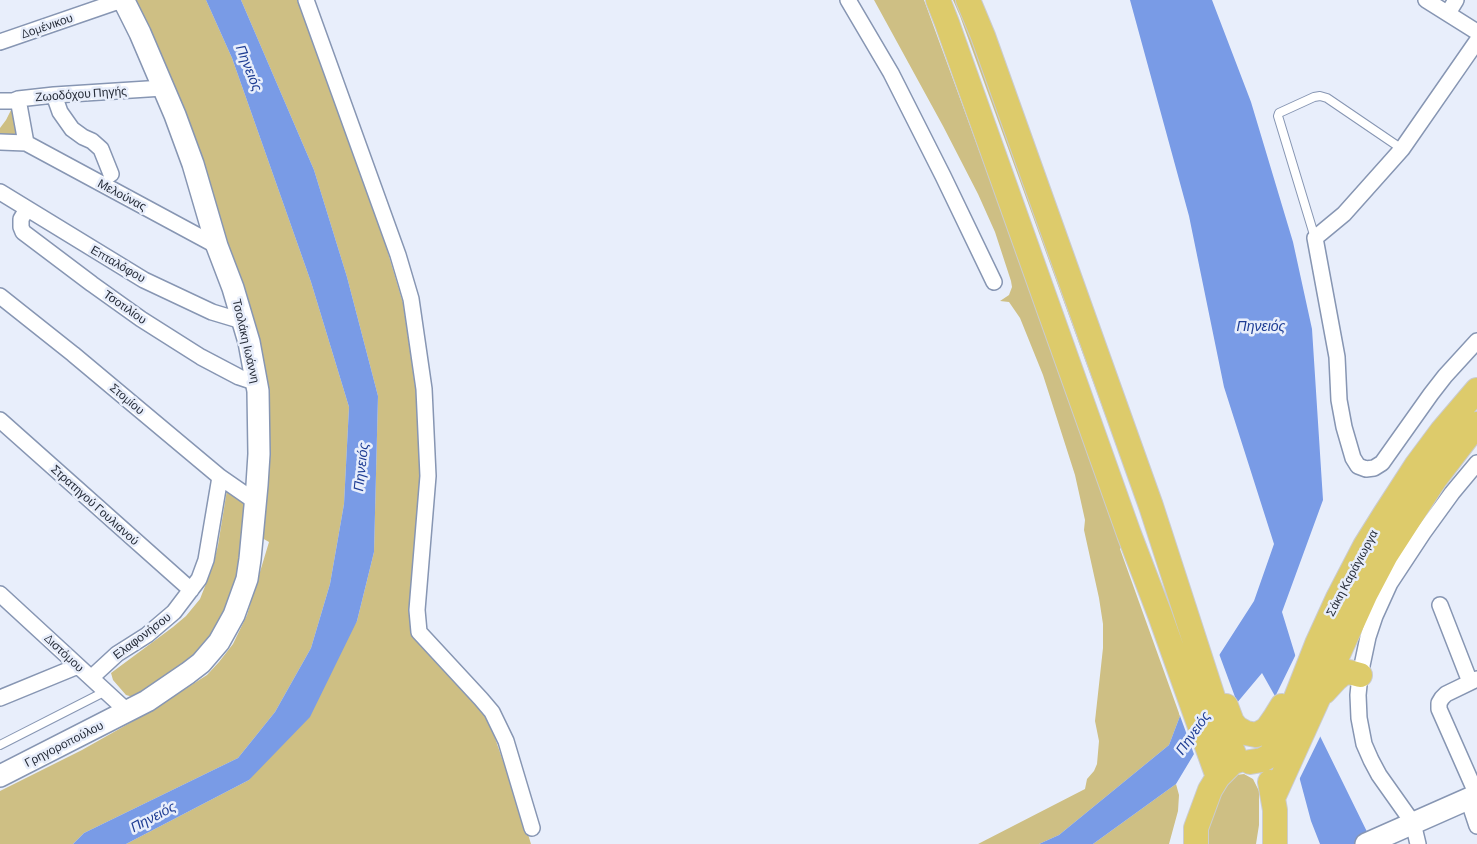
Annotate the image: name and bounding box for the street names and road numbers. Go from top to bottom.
street label: Δομένικου [19,10,75,42]
street label: Ζωοδόχου Πηγής [35,84,127,104]
street label: Μελούνας [95,176,149,214]
street label: Επταλόφου [88,243,148,285]
street label: Τσοτιλίου [101,287,149,327]
street label: Τσολάκη Ιωάννη [229,297,263,385]
street label: Στομίου [107,380,147,418]
street label: Στρατηγού Γουλιανού [48,462,142,548]
street label: Σάκη Καράγιωργα [1323,527,1381,619]
street label: Ελαφονήσου [110,610,174,662]
street label: Διστόμου [41,631,87,675]
street label: Γρηγοροπούλου [22,718,106,770]

